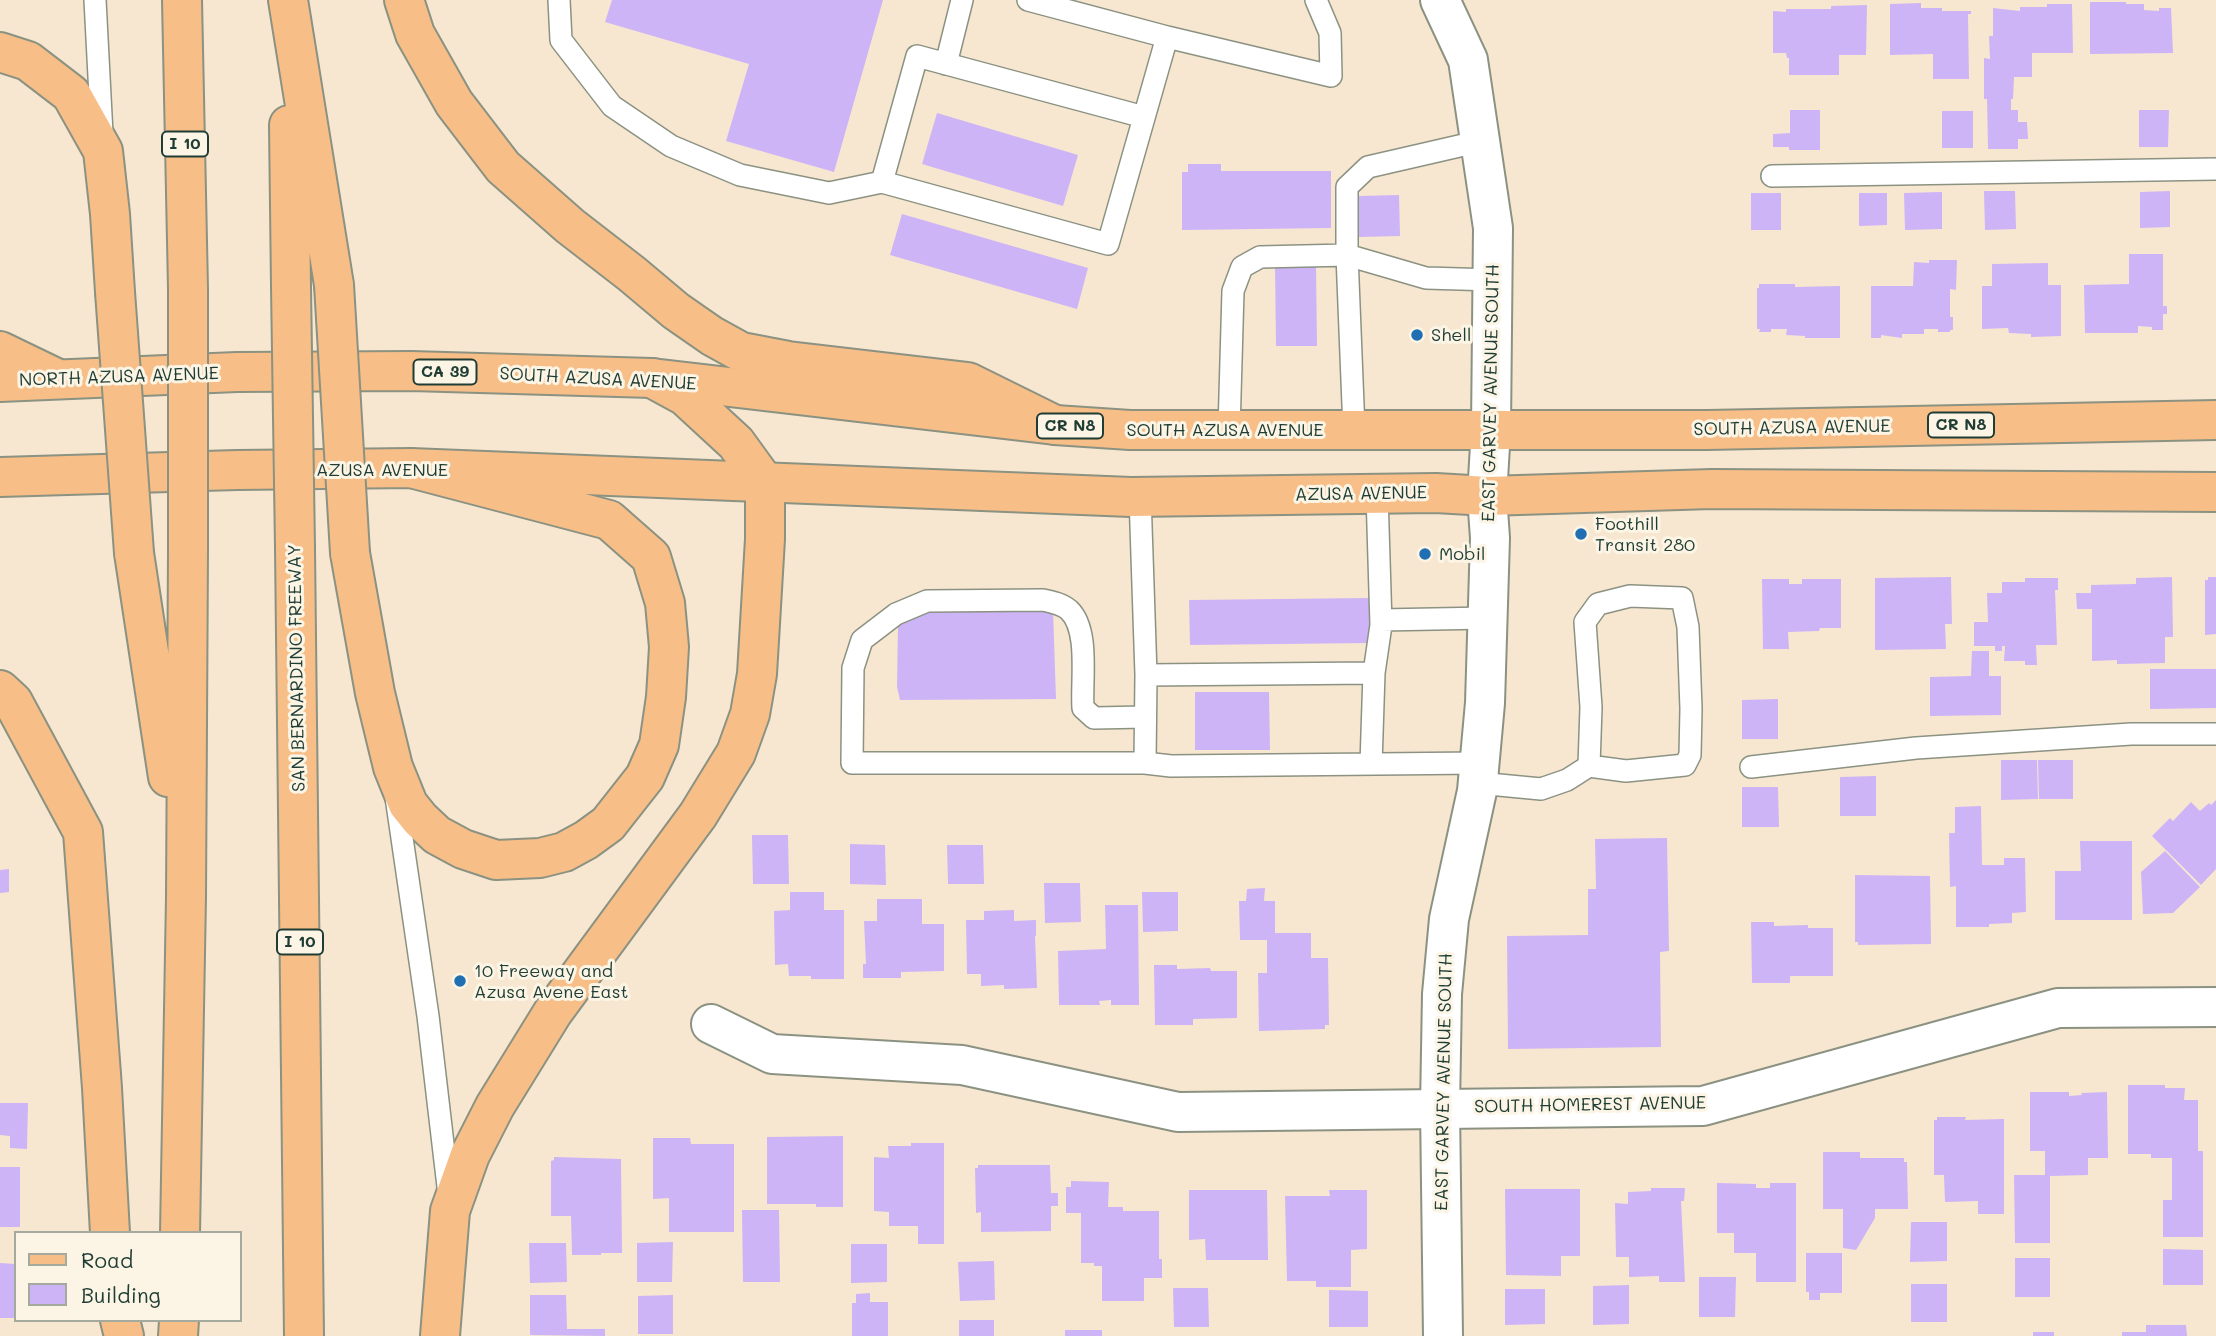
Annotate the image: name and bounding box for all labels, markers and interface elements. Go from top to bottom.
road number: I 10 [162,132,208,156]
street label: EAST GARVEY AVENUE SOUTH [1478,264,1504,522]
place label: Shell [1431,324,1471,346]
marker: Shell [1409,327,1425,343]
road number: CA 39 [414,360,476,384]
street label: NORTH AZUSA AVENUE [19,363,219,391]
street label: SOUTH AZUSA AVENUE [499,363,697,395]
road number: CR N8 [1928,412,1994,438]
road number: CR N8 [1037,414,1103,438]
street label: SOUTH AZUSA AVENUE [1693,415,1891,441]
street label: SOUTH AZUSA AVENUE [1126,419,1324,441]
street label: AZUSA AVENUE [316,459,448,481]
street label: AZUSA AVENUE [1295,482,1427,506]
place label: Foothill Transit 280 [1595,513,1695,556]
marker: Foothill Transit 280 [1573,526,1589,542]
place label: Mobil [1439,543,1486,565]
street label: SAN BERNARDINO FREEWAY [284,544,310,792]
marker: Mobil [1417,546,1433,562]
road number: I 10 [277,930,323,954]
street label: EAST GARVEY AVENUE SOUTH [1431,953,1457,1211]
place label: 10 Freeway and Azusa Avene East [474,960,628,1002]
marker: 10 Freeway and Azusa Avene East [452,973,468,989]
street label: SOUTH HOMEREST AVENUE [1474,1092,1706,1118]
legend [14,1231,242,1322]
text: Road [81,1246,133,1273]
text: Building [81,1281,161,1308]

